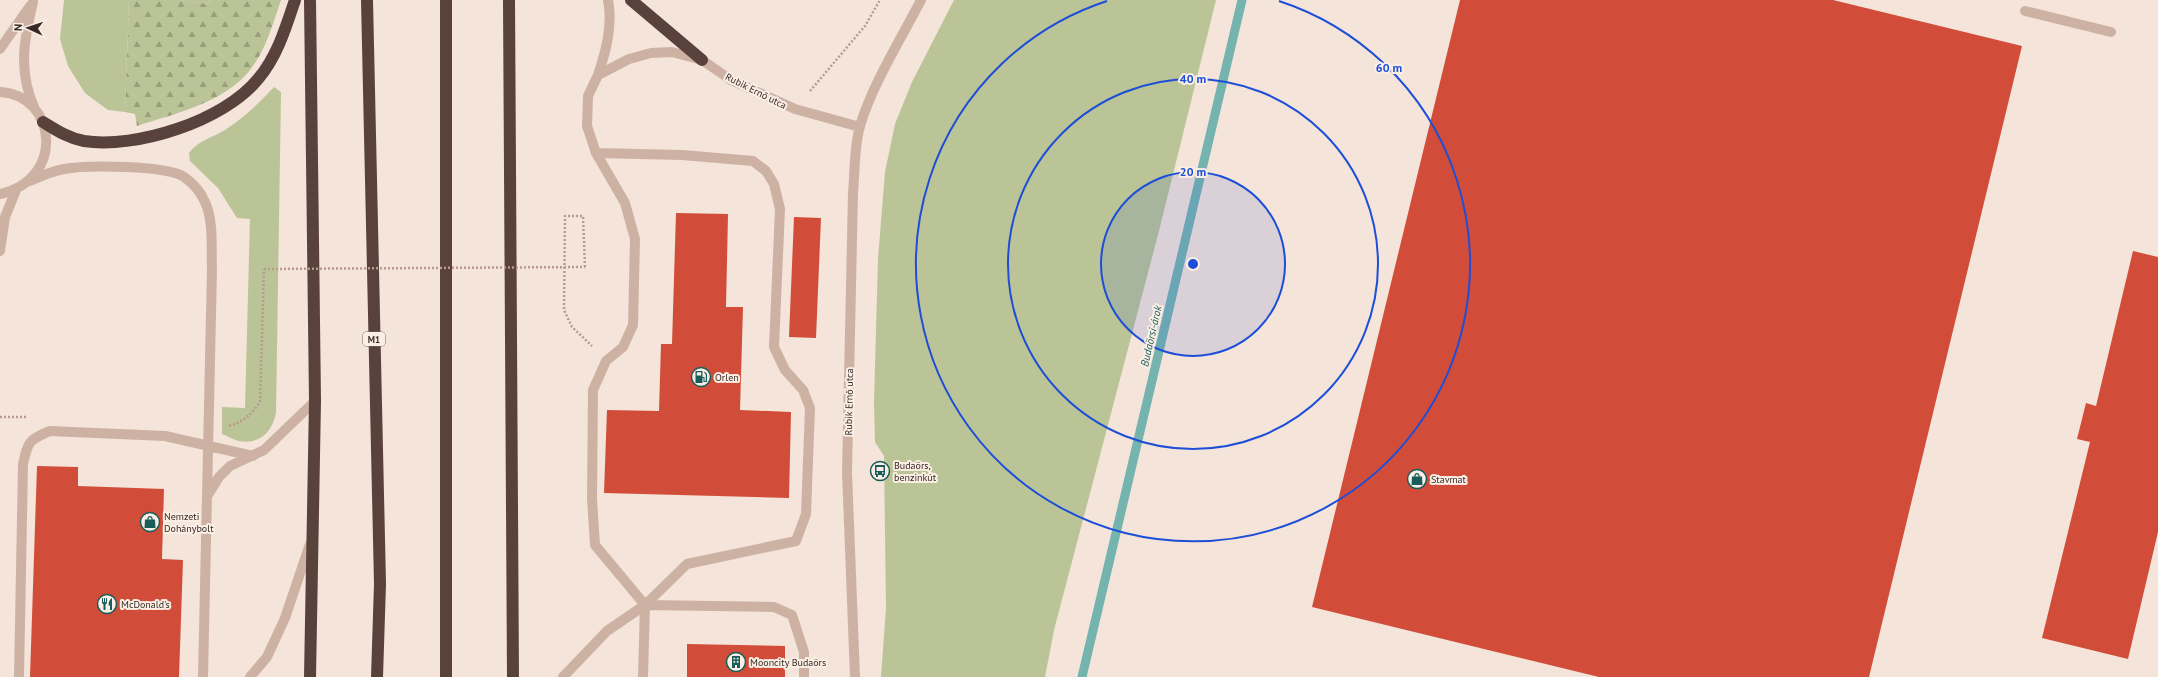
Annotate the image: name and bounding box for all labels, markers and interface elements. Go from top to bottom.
north arrow [8,8,48,48]
text: N [11,23,25,31]
text: 60 m [1376,60,1402,75]
street label: Rubik Ernő utca [723,70,789,112]
text: 40 m [1180,71,1206,86]
text: 20 m [1180,164,1206,179]
centre of rings [1186,257,1200,271]
water label: Budaörsi-árok [1137,303,1165,368]
road number: M1 [363,332,385,346]
fuel station icon: Orlen [690,366,712,388]
street label: Rubik Ernő utca [842,368,856,436]
place label: Orlen [715,371,739,384]
place label: Budaörs, benzinkút [894,459,937,484]
bus stop icon: Budaörs, benzinkút [869,460,891,482]
shop icon: Stavmat [1406,468,1428,490]
place label: Stavmat [1431,473,1467,486]
place label: Nemzeti Dohánybolt [164,510,214,535]
shop icon: Nemzeti Dohánybolt [139,511,161,533]
restaurant icon: McDonald's [96,593,118,615]
place label: McDonald's [121,598,170,611]
building icon: Mooncity Budaörs [725,651,747,673]
place label: Mooncity Budaörs [750,656,826,669]

